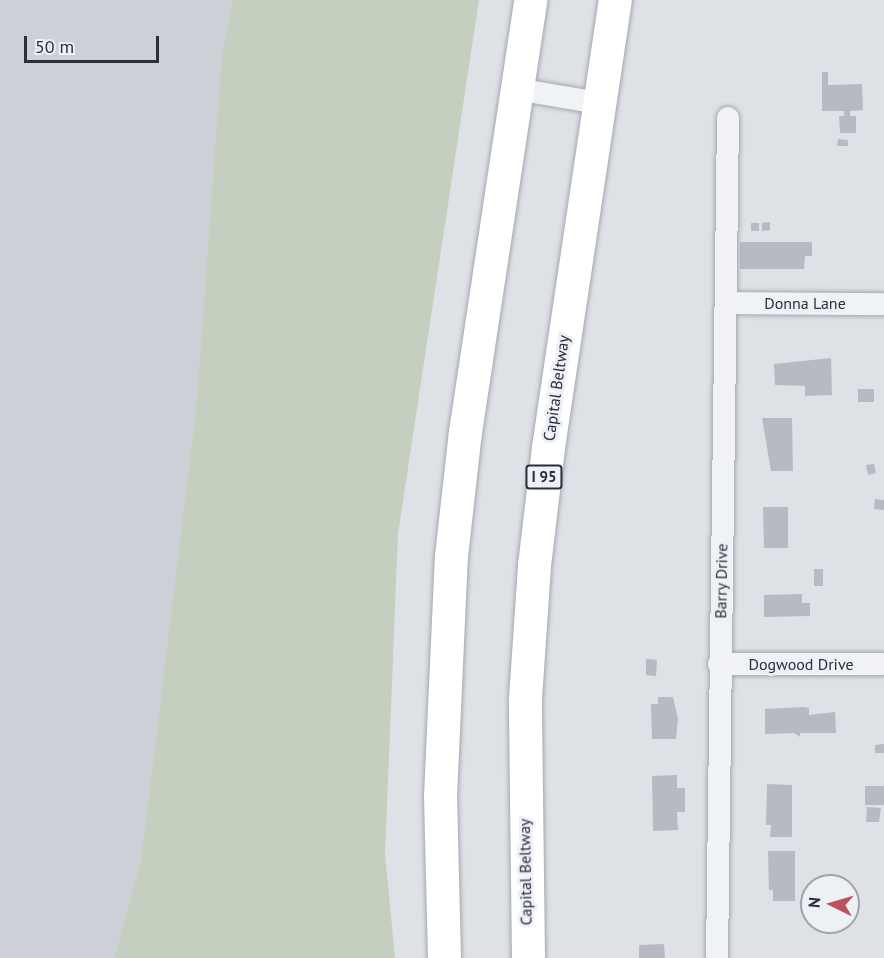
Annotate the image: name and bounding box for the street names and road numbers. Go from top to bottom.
street label: Donna Lane [764,293,846,313]
street label: Capital Beltway [539,334,573,442]
road number: I 95 [524,465,564,489]
street label: Barry Drive [711,543,731,619]
street label: Dogwood Drive [748,654,854,674]
street label: Capital Beltway [514,818,536,926]

